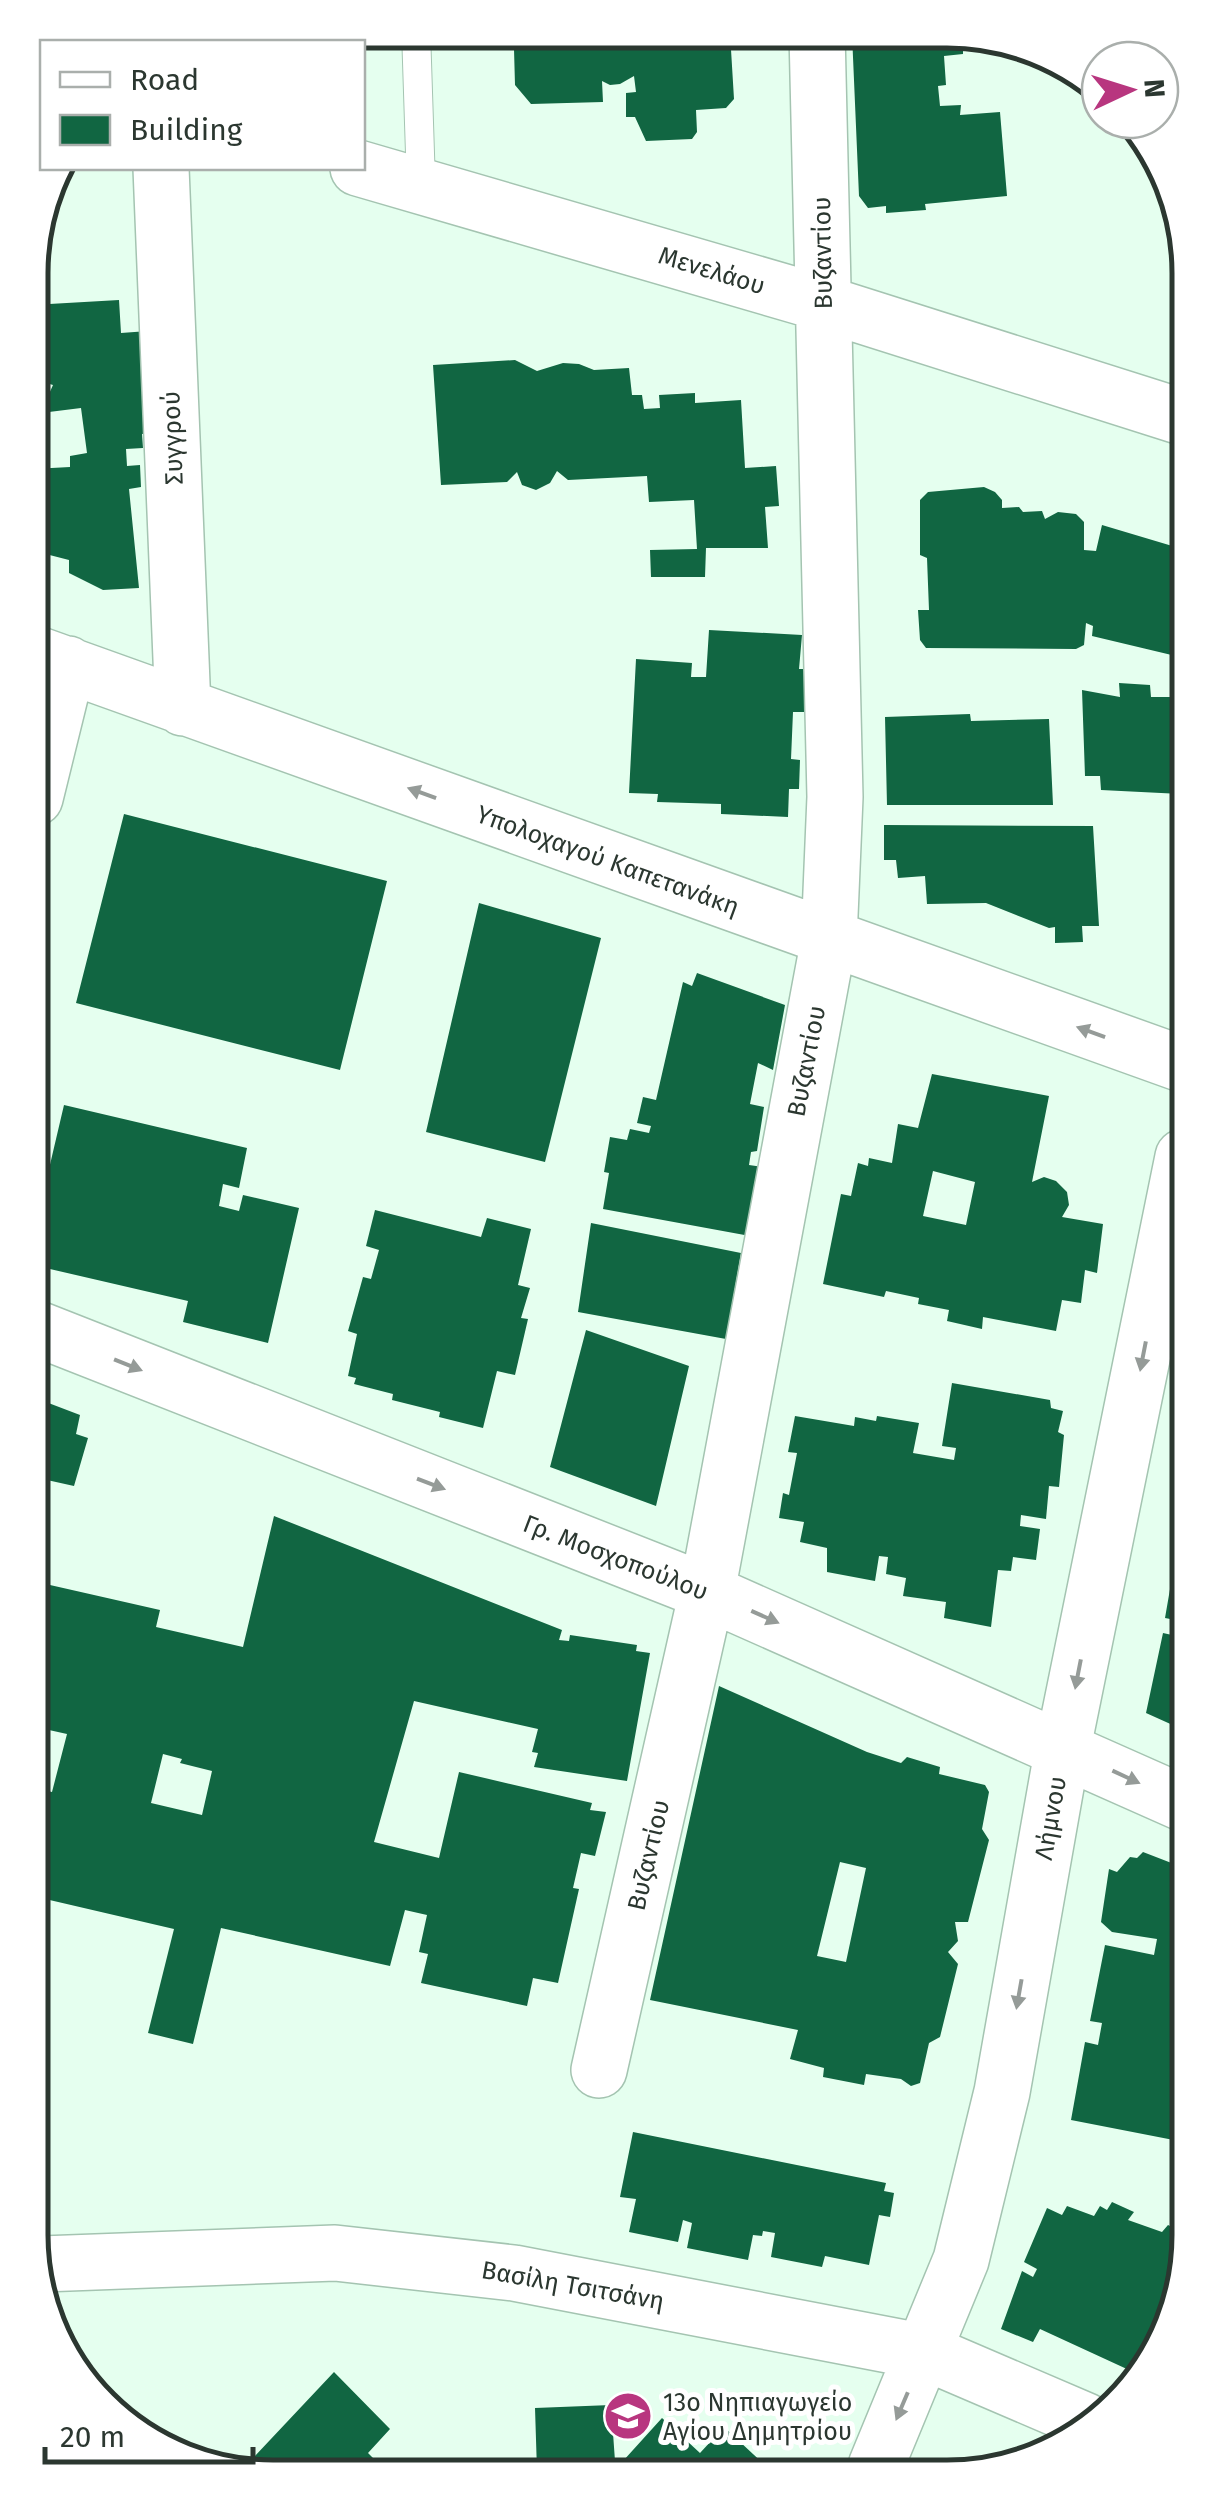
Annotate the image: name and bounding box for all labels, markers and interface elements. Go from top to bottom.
legend [40,40,365,170]
north arrow [1080,40,1180,140]
text: Road [130,62,199,98]
text: N [1137,78,1172,99]
text: Building [130,112,243,148]
street label: Βυζαντίου [807,196,839,310]
street label: Μενελάου [655,241,769,301]
street label: Συγγρού [156,391,190,485]
one-way arrow [406,785,436,800]
street label: Υπολοχαγού Καπετανάκη [472,799,743,923]
street label: Βυζαντίου [782,1003,832,1119]
one-way arrow [1075,1024,1105,1039]
one-way arrow [1134,1341,1150,1372]
one-way arrow [114,1358,144,1373]
one-way arrow [416,1477,446,1493]
street label: Γρ. Μοσχοπούλου [519,1509,712,1607]
one-way arrow [750,1609,780,1625]
one-way arrow [1069,1659,1085,1690]
one-way arrow [1112,1768,1141,1785]
street label: Λήμνου [1029,1774,1073,1862]
street label: Βυζαντίου [622,1797,676,1914]
one-way arrow [1011,1979,1026,2010]
street label: Βασίλη Τσιτσάνη [479,2255,667,2317]
place label: 13ο Νηπιαγωγείο Αγίου Δημητρίου [663,2388,852,2447]
school or university icon: 13ο Νηπιαγωγείο Αγίου Δημητρίου [602,2390,654,2442]
one-way arrow [894,2391,910,2421]
scale bar [45,2402,252,2464]
text: 20 m [60,2419,125,2455]

